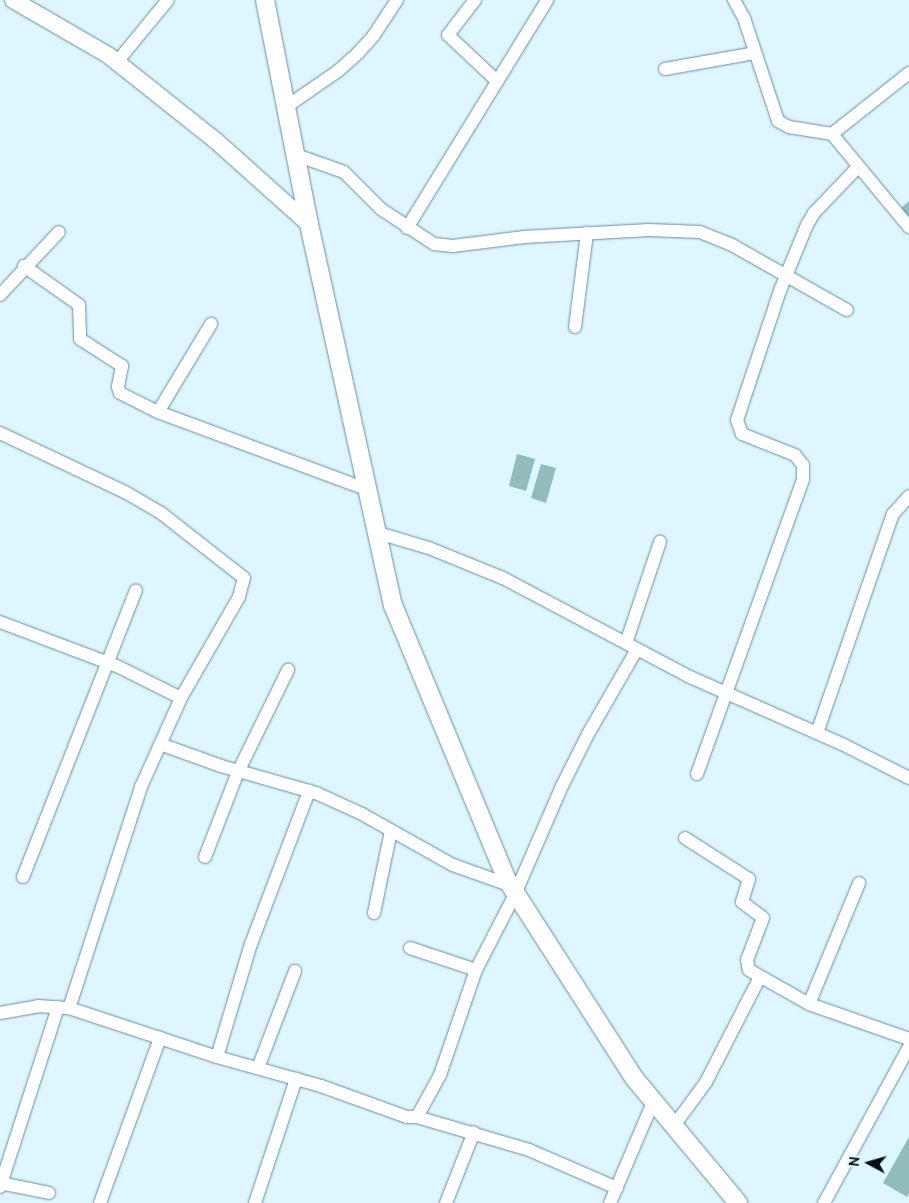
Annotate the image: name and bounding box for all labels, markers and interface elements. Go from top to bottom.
north arrow [844,1138,894,1188]
text: N [845,1156,864,1167]

